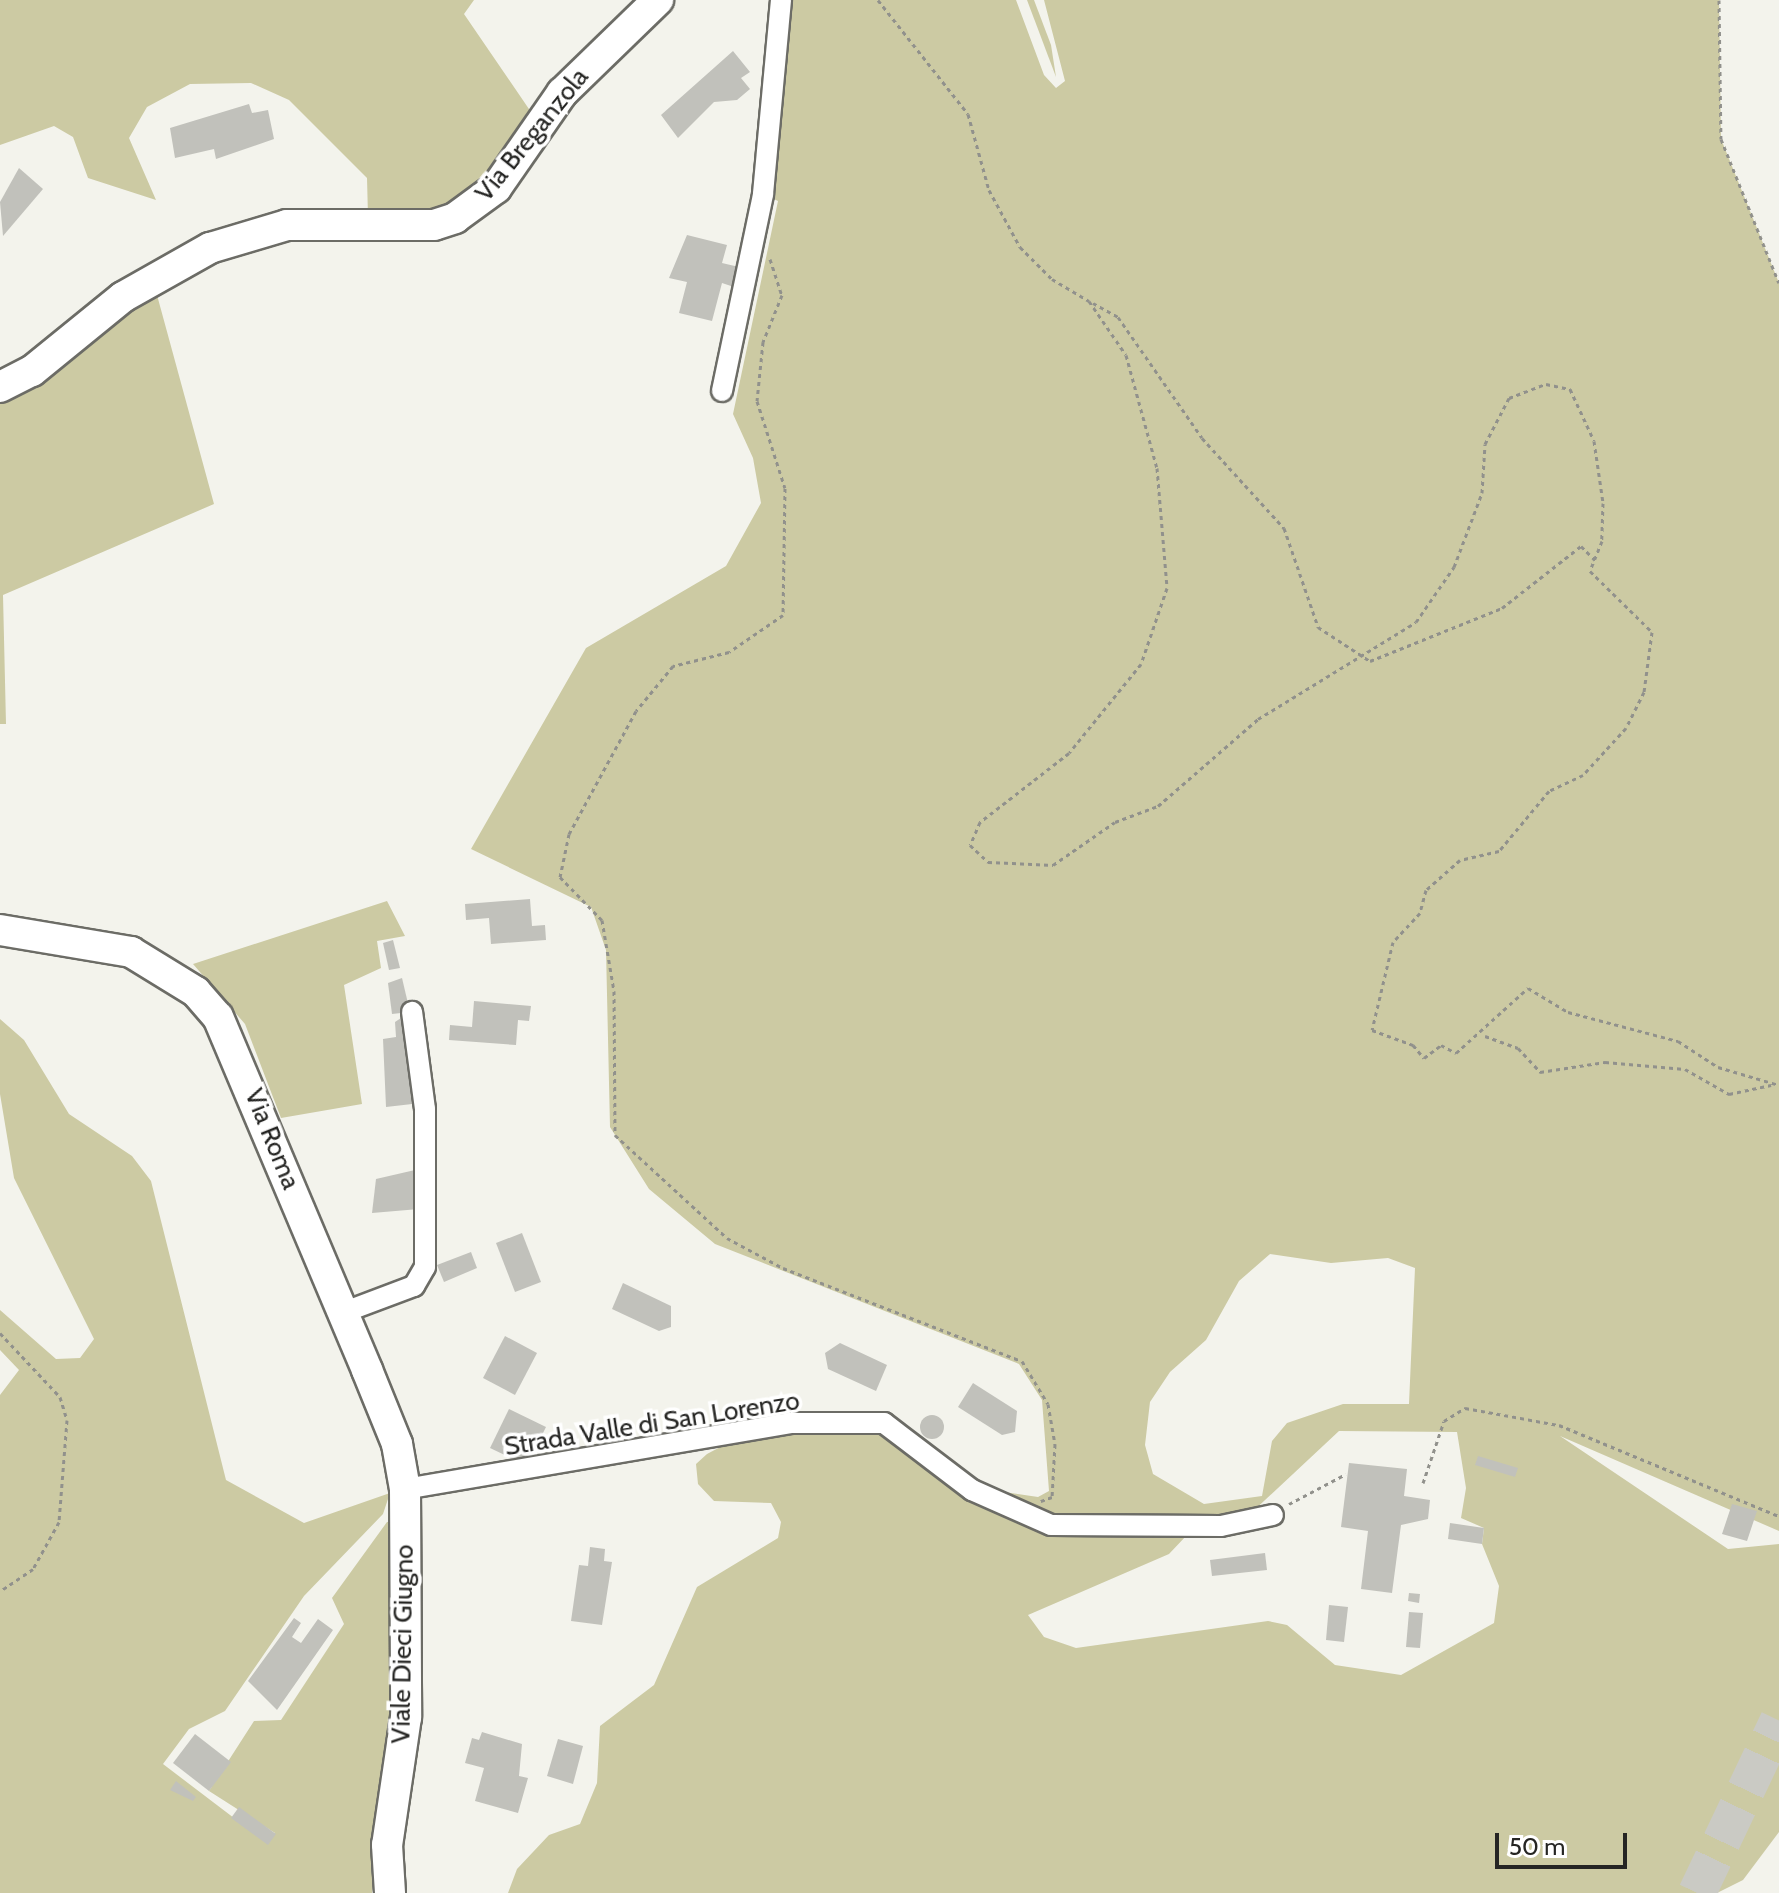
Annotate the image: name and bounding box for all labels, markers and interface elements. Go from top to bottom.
street label: Via Breganzola [469,62,595,208]
street label: Via Roma [238,1084,306,1194]
street label: Strada Valle di San Lorenzo [502,1385,802,1463]
street label: Viale Dieci Giugno [386,1544,420,1744]
scale bar [1499,1817,1631,1867]
text: 50 m [1509,1832,1565,1861]

